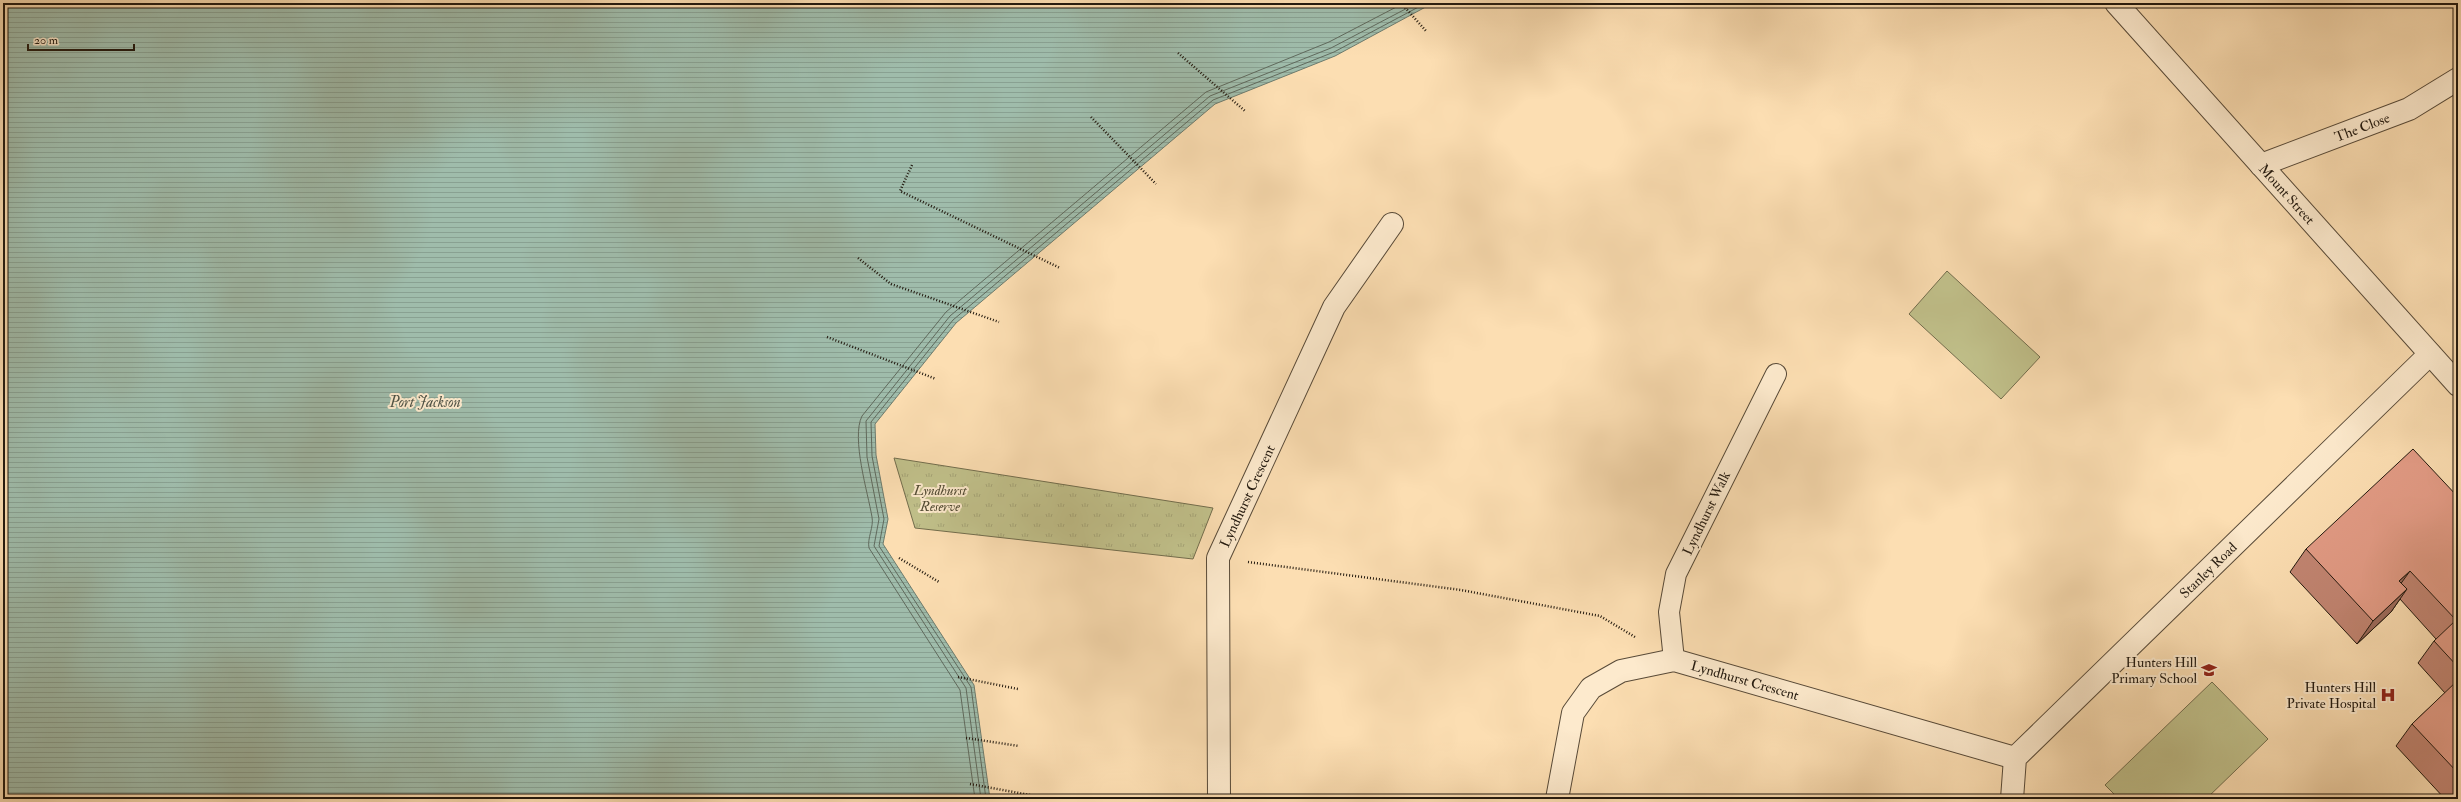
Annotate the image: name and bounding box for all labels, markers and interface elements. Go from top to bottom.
scale bar [28,26,134,52]
text: 20 m [34,33,59,48]
street label: The Close [2332,109,2392,146]
street label: Mount Street [2255,161,2319,228]
water label: Port Jackson [388,393,461,412]
street label: Lyndhurst Crescent [1216,442,1280,551]
street label: Lyndhurst Walk [1679,468,1735,558]
park label: Lyndhurst Reserve [912,482,967,515]
street label: Stanley Road [2176,539,2241,603]
place label: Hunters Hill Primary School [2111,654,2197,688]
street label: Lyndhurst Crescent [1689,657,1801,705]
school or university icon: Hunters Hill Primary School [2200,661,2218,679]
place label: Hunters Hill Private Hospital [2287,679,2376,713]
hospital icon: Hunters Hill Private Hospital [2379,686,2397,704]

